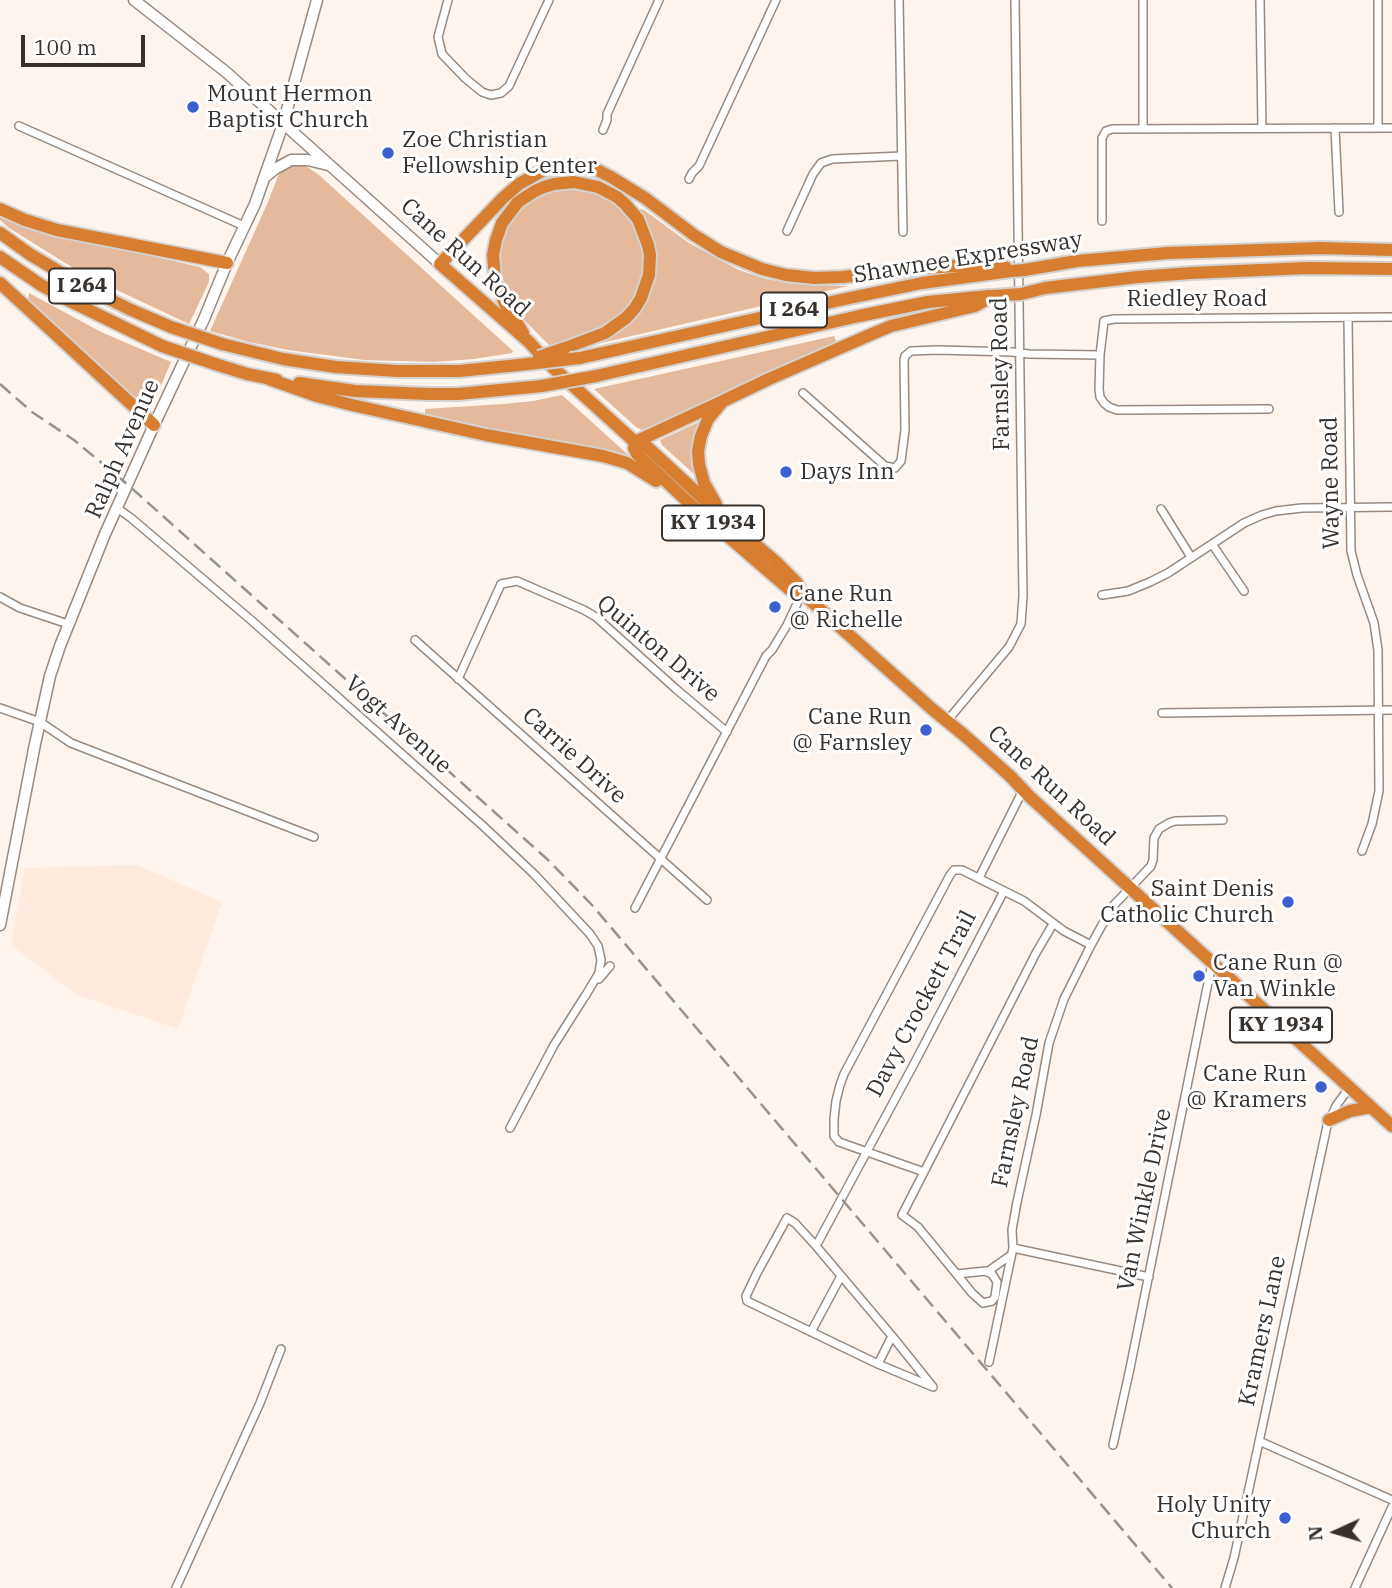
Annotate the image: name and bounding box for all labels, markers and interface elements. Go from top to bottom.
scale bar [24,21,149,65]
text: 100 m [34,33,97,61]
place label: Mount Hermon Baptist Church [207,80,373,134]
marker: Mount Hermon Baptist Church [185,99,201,115]
place label: Zoe Christian Fellowship Center [402,126,597,180]
marker: Zoe Christian Fellowship Center [380,145,396,161]
street label: Cane Run Road [395,193,535,323]
street label: Shawnee Expressway [851,226,1085,290]
road number: I 264 [49,268,115,304]
street label: Riedley Road [1127,285,1267,313]
road number: I 264 [761,292,827,328]
street label: Farnsley Road [986,297,1016,451]
street label: Ralph Avenue [80,375,166,523]
street label: Wayne Road [1316,416,1346,550]
place label: Days Inn [800,458,895,486]
marker: Days Inn [778,464,794,480]
road number: KY 1934 [662,505,764,540]
place label: Cane Run @ Richelle [789,580,903,634]
street label: Quinton Drive [591,590,725,708]
marker: Cane Run @ Richelle [767,599,783,615]
street label: Vogt Avenue [339,670,457,780]
street label: Carrie Drive [516,702,632,810]
place label: Cane Run @ Farnsley [792,703,912,757]
street label: Cane Run Road [982,720,1120,852]
marker: Cane Run @ Farnsley [918,722,934,738]
place label: Saint Denis Catholic Church [1100,875,1274,929]
marker: Saint Denis Catholic Church [1280,894,1296,910]
street label: Davy Crockett Trail [861,906,983,1102]
place label: Cane Run @ Van Winkle [1213,949,1343,1003]
marker: Cane Run @ Van Winkle [1191,968,1207,984]
road number: KY 1934 [1230,1007,1332,1042]
street label: Farnsley Road [987,1034,1045,1190]
place label: Cane Run @ Kramers [1186,1060,1307,1114]
marker: Cane Run @ Kramers [1313,1079,1329,1095]
street label: Van Winkle Drive [1112,1106,1178,1294]
street label: Kramers Lane [1234,1253,1292,1409]
place label: Holy Unity Church [1156,1491,1271,1545]
north arrow [1301,1497,1371,1567]
marker: Holy Unity Church [1277,1510,1293,1526]
text: N [1303,1525,1328,1542]

